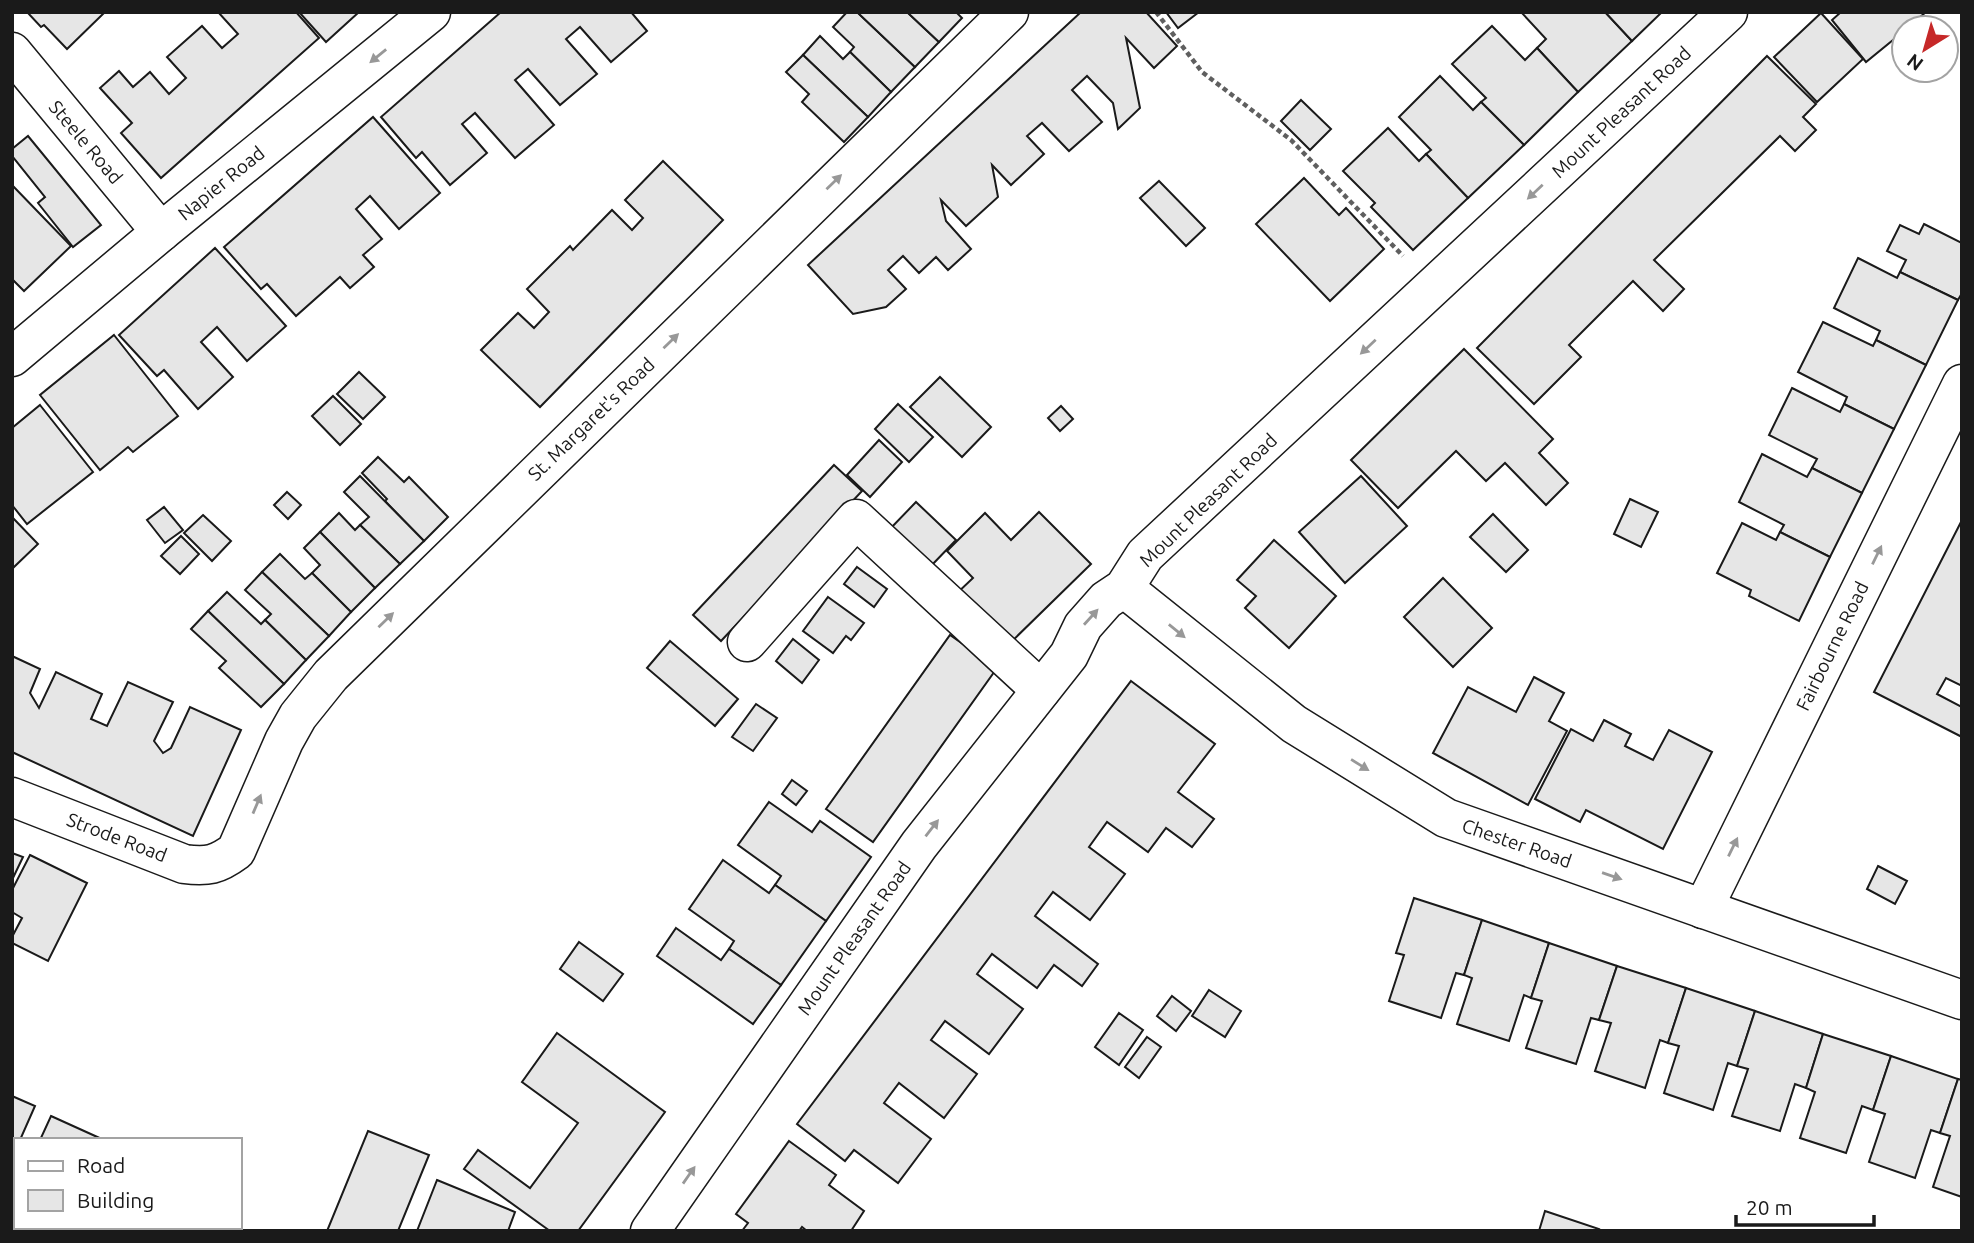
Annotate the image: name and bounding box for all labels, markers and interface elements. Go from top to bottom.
north arrow [1890,14,1960,84]
street label: Mount Pleasant Road [1547,42,1695,182]
one-way arrow [370,48,388,63]
text: N [1902,50,1927,76]
street label: Steele Road [45,96,127,188]
street label: Napier Road [173,141,269,225]
one-way arrow [825,173,842,190]
one-way arrow [1526,184,1543,201]
one-way arrow [662,333,679,349]
one-way arrow [1360,339,1377,355]
street label: St. Margaret's Road [523,353,659,485]
street label: Mount Pleasant Road [1135,429,1281,571]
one-way arrow [1871,545,1883,565]
street label: Fairbourne Road [1791,578,1873,714]
one-way arrow [1082,608,1098,625]
one-way arrow [377,613,394,629]
one-way arrow [1168,623,1186,638]
one-way arrow [1351,759,1370,772]
one-way arrow [251,794,263,814]
street label: Strode Road [64,808,170,866]
street label: Chester Road [1459,814,1575,872]
one-way arrow [925,819,940,837]
one-way arrow [1728,837,1739,857]
street label: Mount Pleasant Road [793,857,915,1019]
one-way arrow [1601,871,1622,882]
legend [14,1138,242,1229]
text: Road [77,1153,125,1177]
one-way arrow [682,1166,696,1184]
scale bar [1736,1184,1874,1228]
text: Building [77,1188,154,1212]
text: 20 m [1746,1195,1793,1219]

